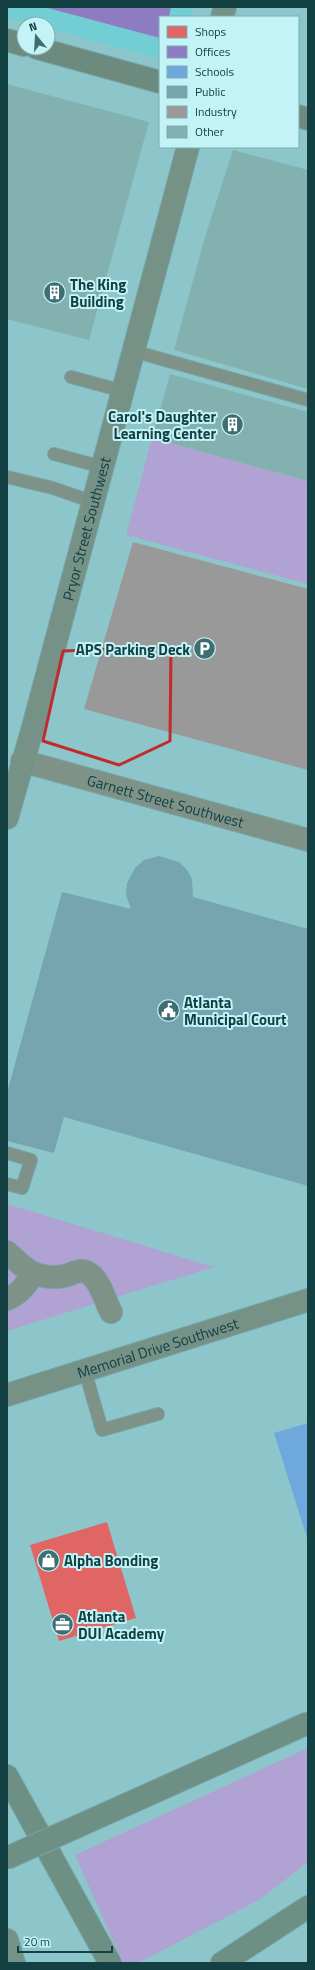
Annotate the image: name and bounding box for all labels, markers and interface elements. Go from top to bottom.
north arrow [16,16,56,56]
legend [159,16,299,148]
text: N [27,18,39,35]
text: Shops [195,22,227,41]
text: Offices [195,42,231,61]
text: Schools [195,62,235,81]
text: Public [195,82,225,101]
text: Industry [195,102,237,121]
text: Other [195,122,224,141]
place label: The King Building [70,273,126,313]
building icon: The King Building [41,280,67,306]
place label: Carol's Daughter Learning Center [108,405,216,445]
building icon: Carol's Daughter Learning Center [219,412,245,438]
street label: Pryor Street Southwest [56,453,116,603]
parking icon: APS Parking Deck [192,636,218,662]
place label: APS Parking Deck [76,638,190,661]
street label: Garnett Street Southwest [85,768,247,834]
place label: Atlanta Municipal Court [184,991,287,1031]
public building icon: Atlanta Municipal Court [156,998,182,1024]
street label: Memorial Drive Southwest [74,1311,242,1384]
shop icon: Alpha Bonding [35,1547,61,1573]
place label: Alpha Bonding [64,1549,158,1572]
place label: Atlanta DUI Academy [78,1605,165,1645]
office icon: Atlanta DUI Academy [49,1612,75,1638]
scale bar [18,1928,112,1954]
text: 20 m [24,1932,50,1951]

